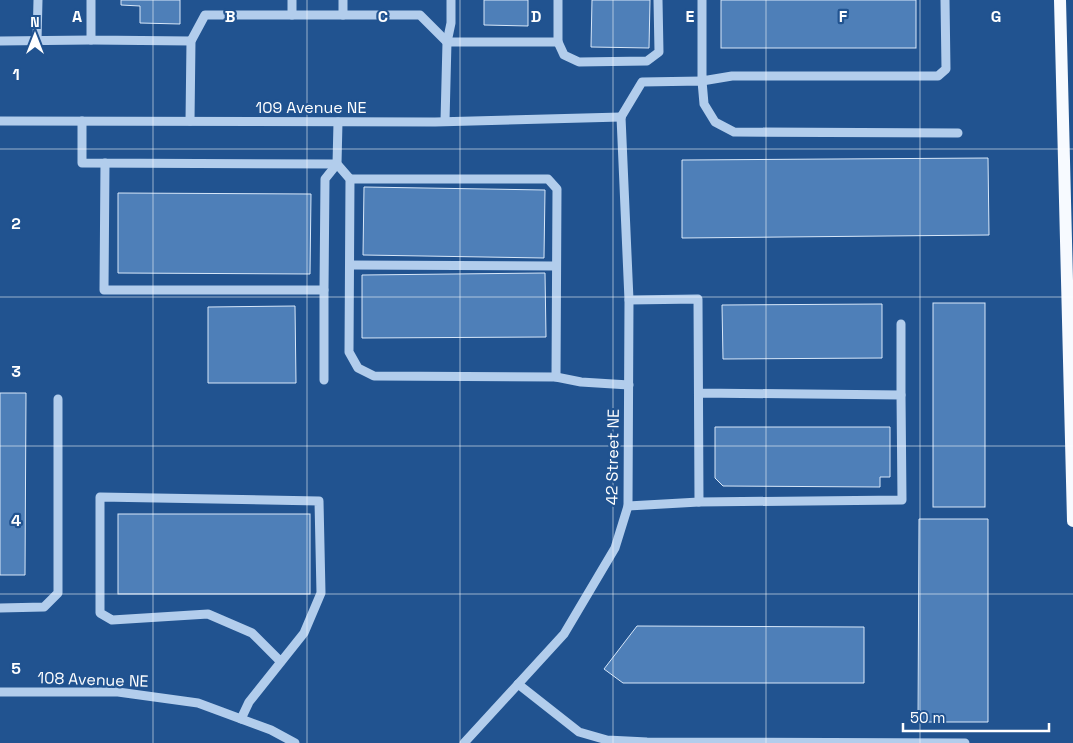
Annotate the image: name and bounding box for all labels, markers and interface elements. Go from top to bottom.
text: A [72,6,82,27]
text: B [225,6,235,27]
text: C [378,6,388,27]
text: D [531,6,541,27]
text: E [686,6,695,27]
text: F [839,6,848,27]
text: G [991,6,1001,27]
north arrow [10,10,60,60]
text: N [30,13,40,31]
text: 1 [12,64,20,85]
street label: 109 Avenue NE [256,97,366,118]
text: 2 [11,213,21,234]
text: 3 [11,361,21,382]
street label: 42 Street NE [601,409,624,505]
text: 4 [11,510,21,531]
text: 5 [11,658,21,679]
street label: 108 Avenue NE [37,667,149,692]
scale bar [903,700,1049,732]
text: 50 m [910,708,945,727]

